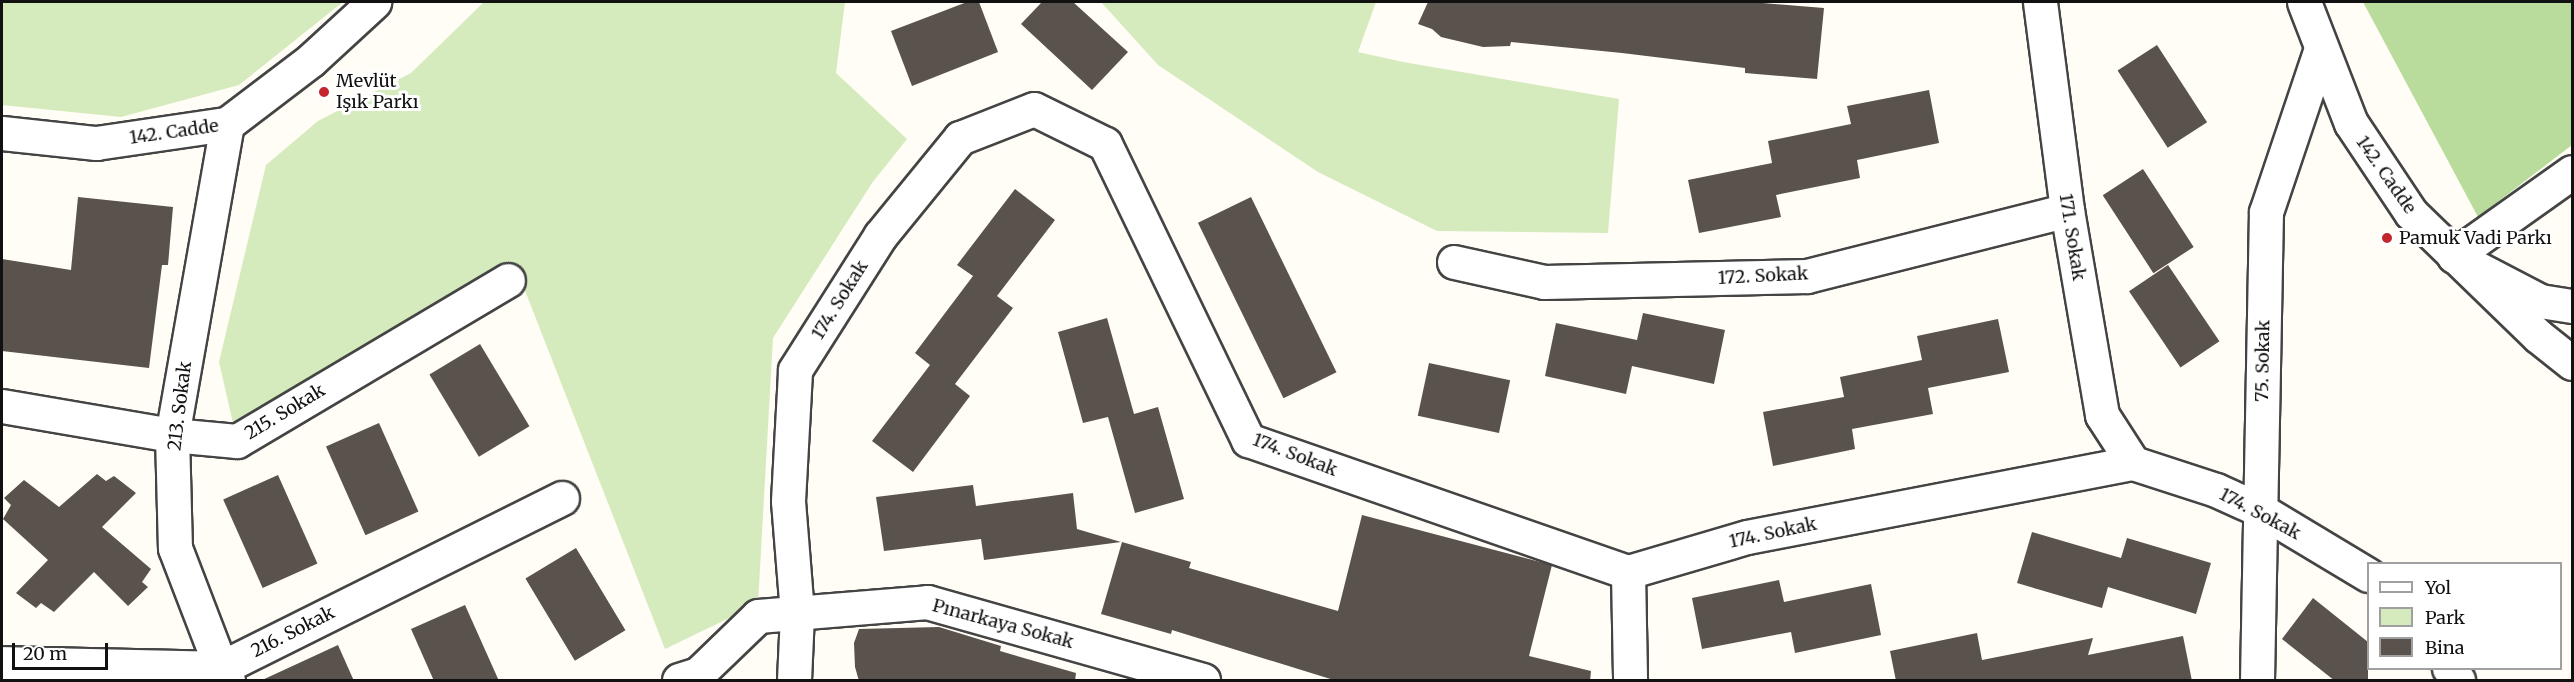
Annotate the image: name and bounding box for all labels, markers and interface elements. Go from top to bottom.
place label: Mevlüt Işık Parkı [336,71,419,113]
marker: Mevlüt Işık Parkı [317,85,331,99]
street label: 142. Cadde [128,115,220,149]
street label: 142. Cadde [2351,132,2421,218]
street label: 171. Sokak [2054,192,2090,282]
place label: Pamuk Vadi Parkı [2399,227,2552,249]
marker: Pamuk Vadi Parkı [2380,231,2394,245]
street label: 174. Sokak [807,257,873,343]
street label: 172. Sokak [1717,263,1809,289]
street label: 75. Sokak [2251,320,2275,402]
street label: 213. Sokak [164,360,196,452]
street label: 215. Sokak [241,380,329,444]
street label: 174. Sokak [1250,429,1340,481]
street label: 174. Sokak [2216,484,2304,544]
street label: 174. Sokak [1727,513,1819,553]
legend [2367,562,2562,670]
text: Yol [2425,576,2451,599]
street label: Pınarkaya Sokak [930,595,1076,653]
street label: 216. Sokak [248,602,338,662]
text: Park [2425,606,2465,629]
scale bar [15,631,111,669]
text: Bina [2425,636,2464,659]
text: 20 m [23,642,67,665]

